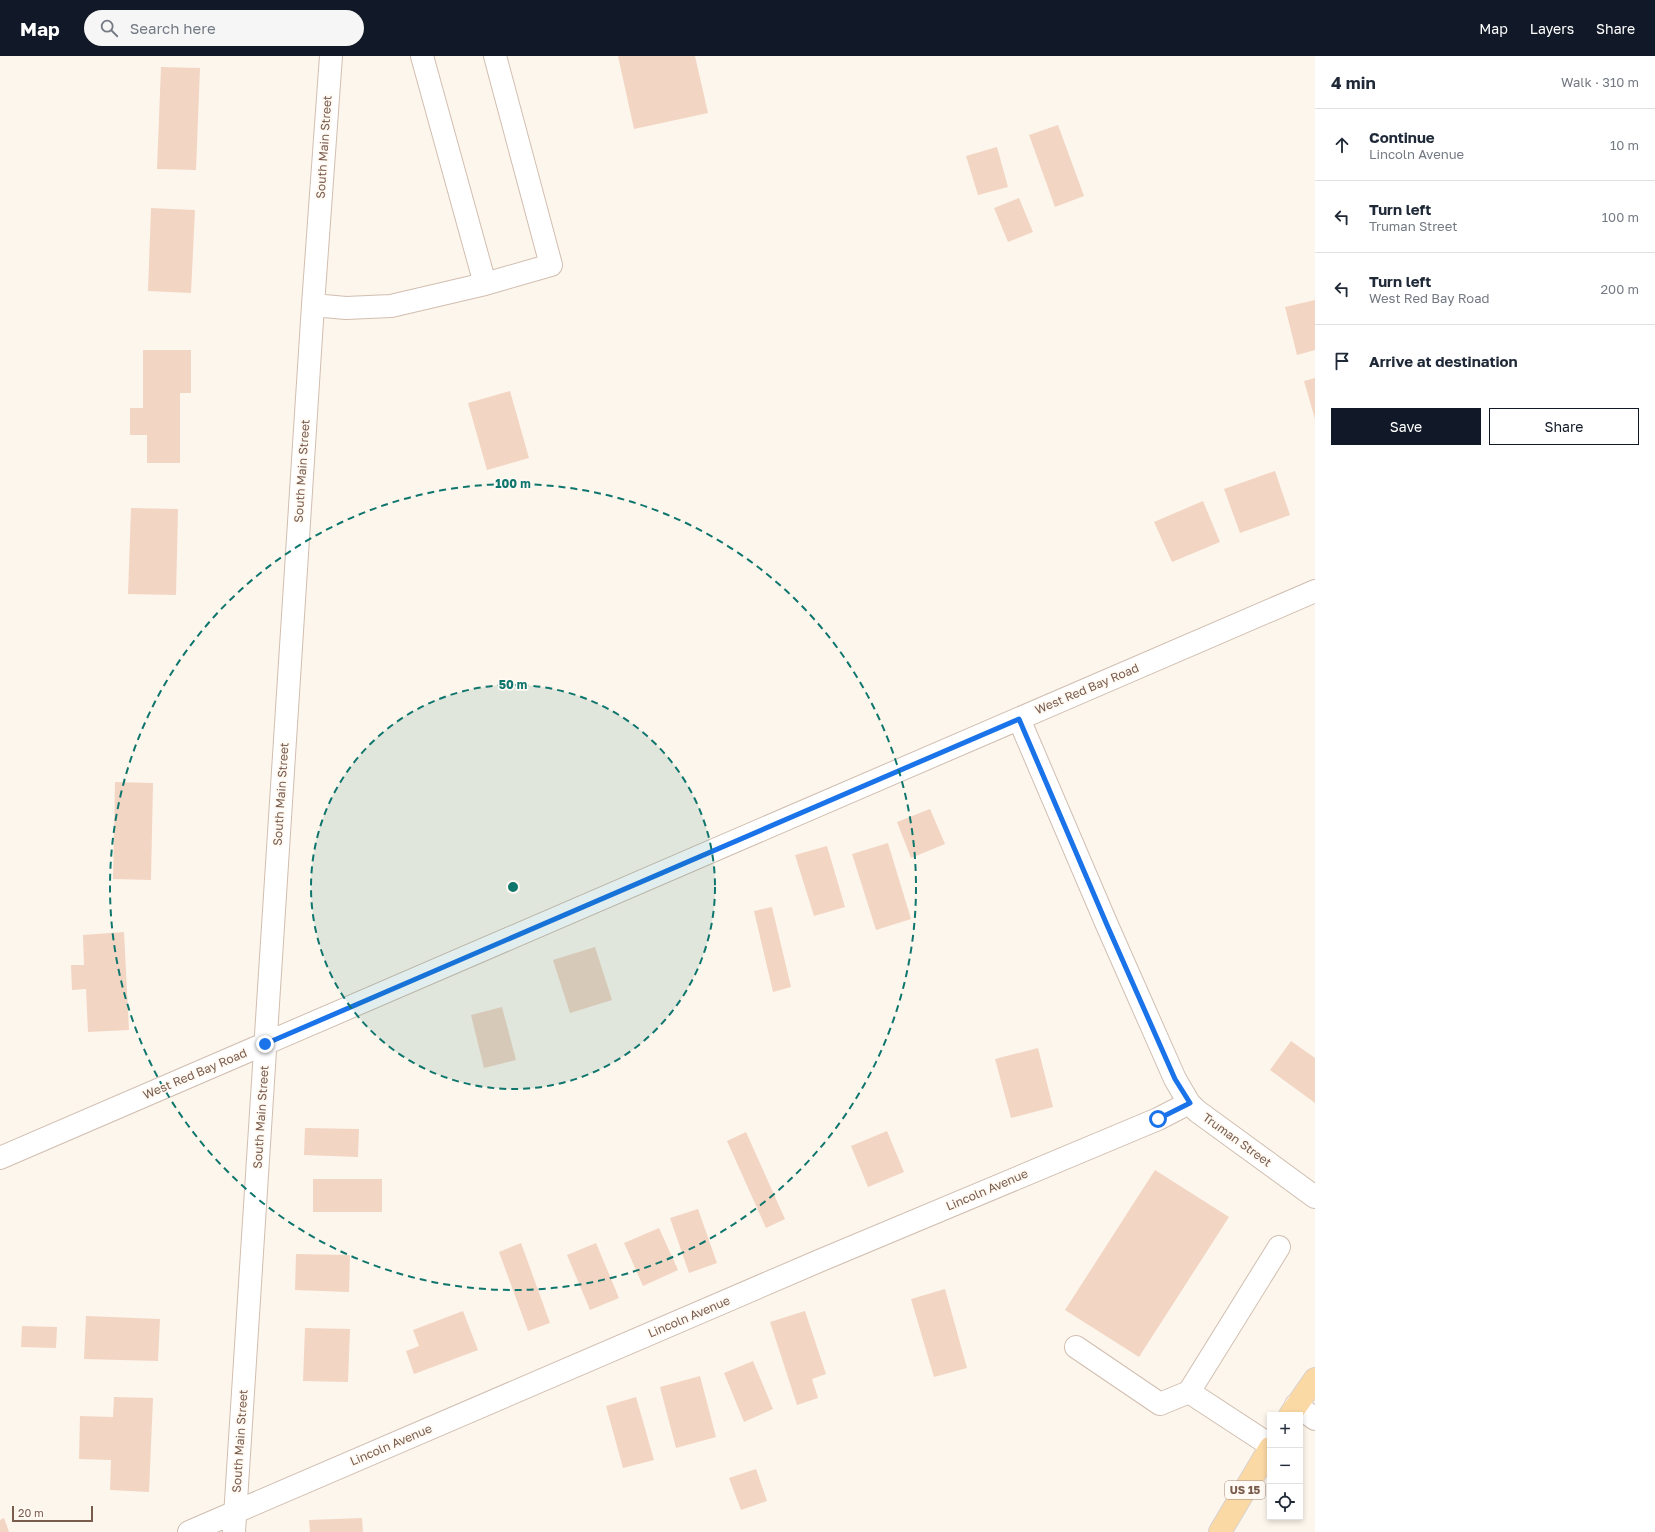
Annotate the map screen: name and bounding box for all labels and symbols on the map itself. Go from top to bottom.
street label: South Main Street [312,95,335,199]
street label: South Main Street [290,419,313,523]
text: 100 m [495,476,531,491]
street label: West Red Bay Road [1033,660,1141,717]
text: 50 m [499,677,527,692]
street label: South Main Street [269,742,292,846]
centre of rings [506,880,520,894]
route end [256,1035,274,1053]
street label: West Red Bay Road [141,1045,249,1102]
street label: South Main Street [249,1065,272,1169]
route start [1149,1110,1167,1128]
street label: Truman Street [1200,1110,1275,1170]
street label: Lincoln Avenue [943,1165,1030,1214]
street label: Lincoln Avenue [645,1292,732,1341]
street label: South Main Street [228,1389,251,1493]
street label: Lincoln Avenue [347,1420,434,1469]
road number: US 15 [1225,1481,1265,1499]
scale bar [12,1504,93,1523]

